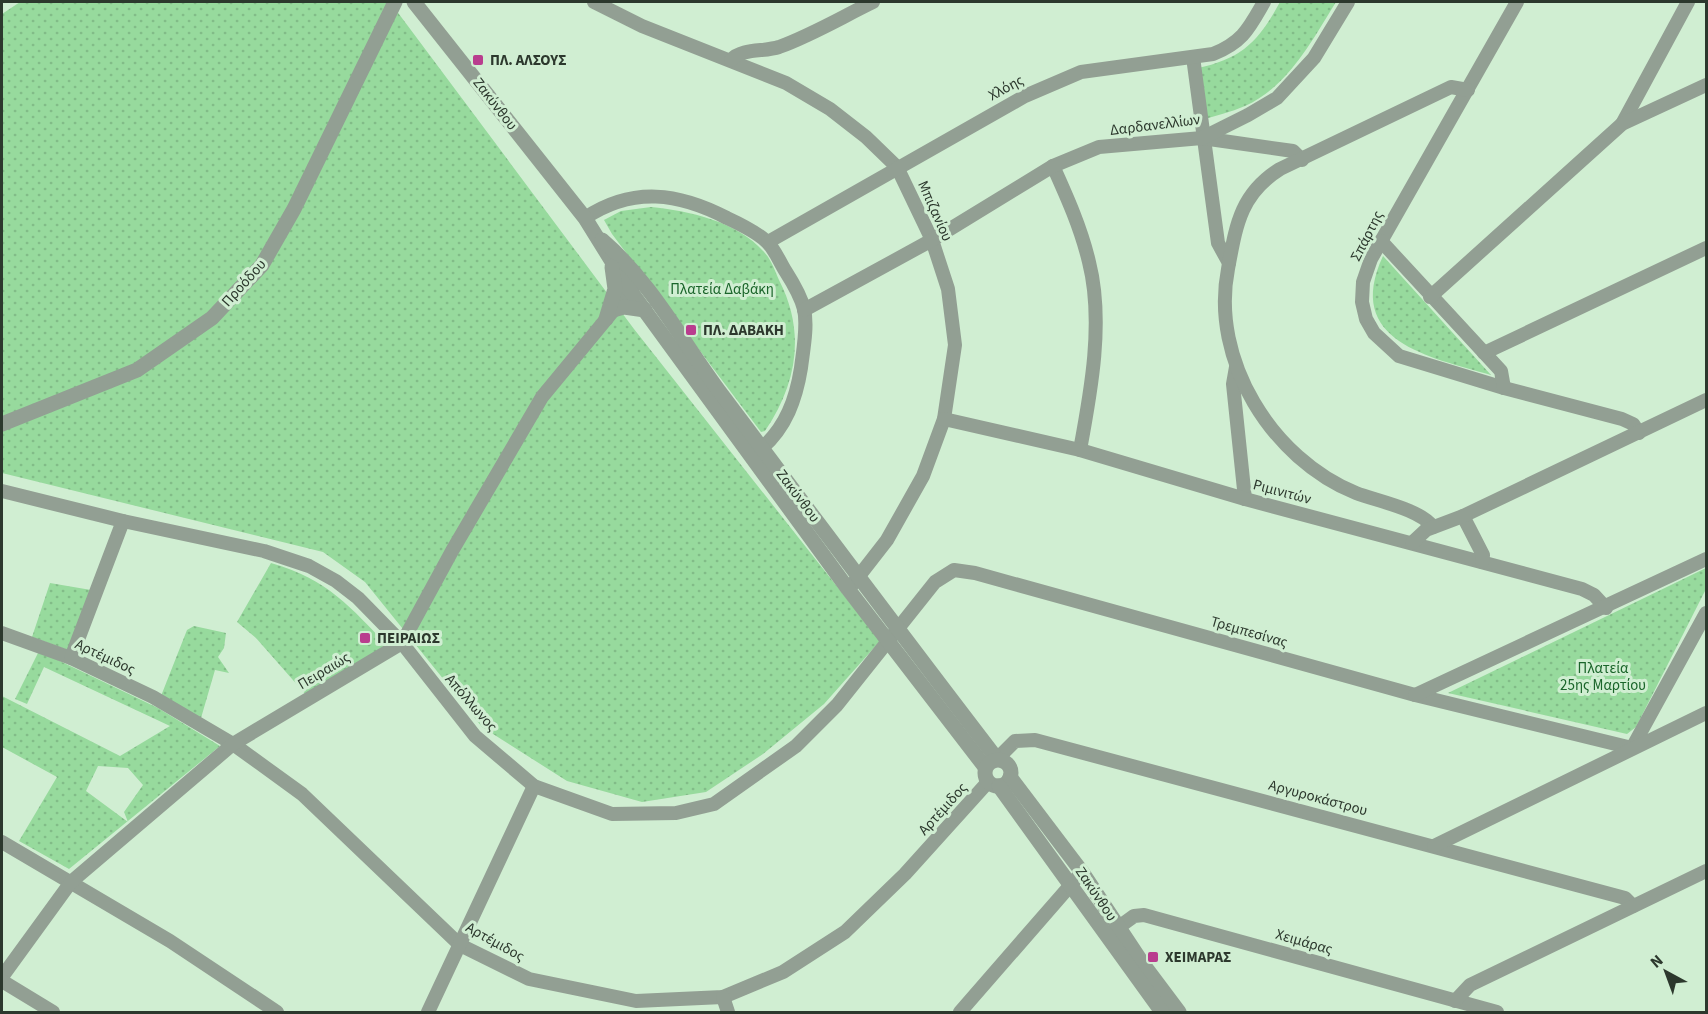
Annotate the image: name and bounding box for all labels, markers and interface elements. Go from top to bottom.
place label: ΠΛ. ΑΛΣΟΥΣ [490,50,566,71]
marker: ΠΛ. ΑΛΣΟΥΣ [471,53,485,67]
street label: Χλόης [985,70,1028,106]
street label: Ζακύνθου [468,73,522,135]
street label: Δαρδανελλίων [1109,109,1201,141]
street label: Μπιζανίου [912,177,958,245]
street label: Σπάρτης [1345,207,1389,265]
street label: Προόδου [217,255,271,311]
park label: Πλατεία Δαβάκη [670,279,774,300]
place label: ΠΛ. ΔΑΒΑΚΗ [703,320,784,341]
marker: ΠΛ. ΔΑΒΑΚΗ [684,323,698,337]
street label: Ζακύνθου [771,465,825,527]
street label: Ριμινιτών [1251,474,1313,510]
street label: Τρεμπεσίνας [1208,611,1290,653]
place label: ΠΕΙΡΑΙΩΣ [377,628,440,649]
marker: ΠΕΙΡΑΙΩΣ [358,631,372,645]
street label: Αρτέμιδος [71,634,139,680]
street label: Πειραιώς [294,647,355,695]
park label: Πλατεία 25ης Μαρτίου [1560,658,1646,696]
street label: Απόλλωνος [440,670,502,737]
street label: Αργυροκάστρου [1266,775,1370,821]
street label: Αρτέμιδος [914,778,973,840]
street label: Ζακύνθου [1070,863,1122,925]
street label: Αρτέμιδος [462,917,529,967]
street label: Χειμάρας [1273,924,1335,960]
north arrow [1636,942,1696,1002]
place label: ΧΕΙΜΑΡΑΣ [1165,947,1231,968]
marker: ΧΕΙΜΑΡΑΣ [1146,950,1160,964]
text: N [1646,950,1668,973]

